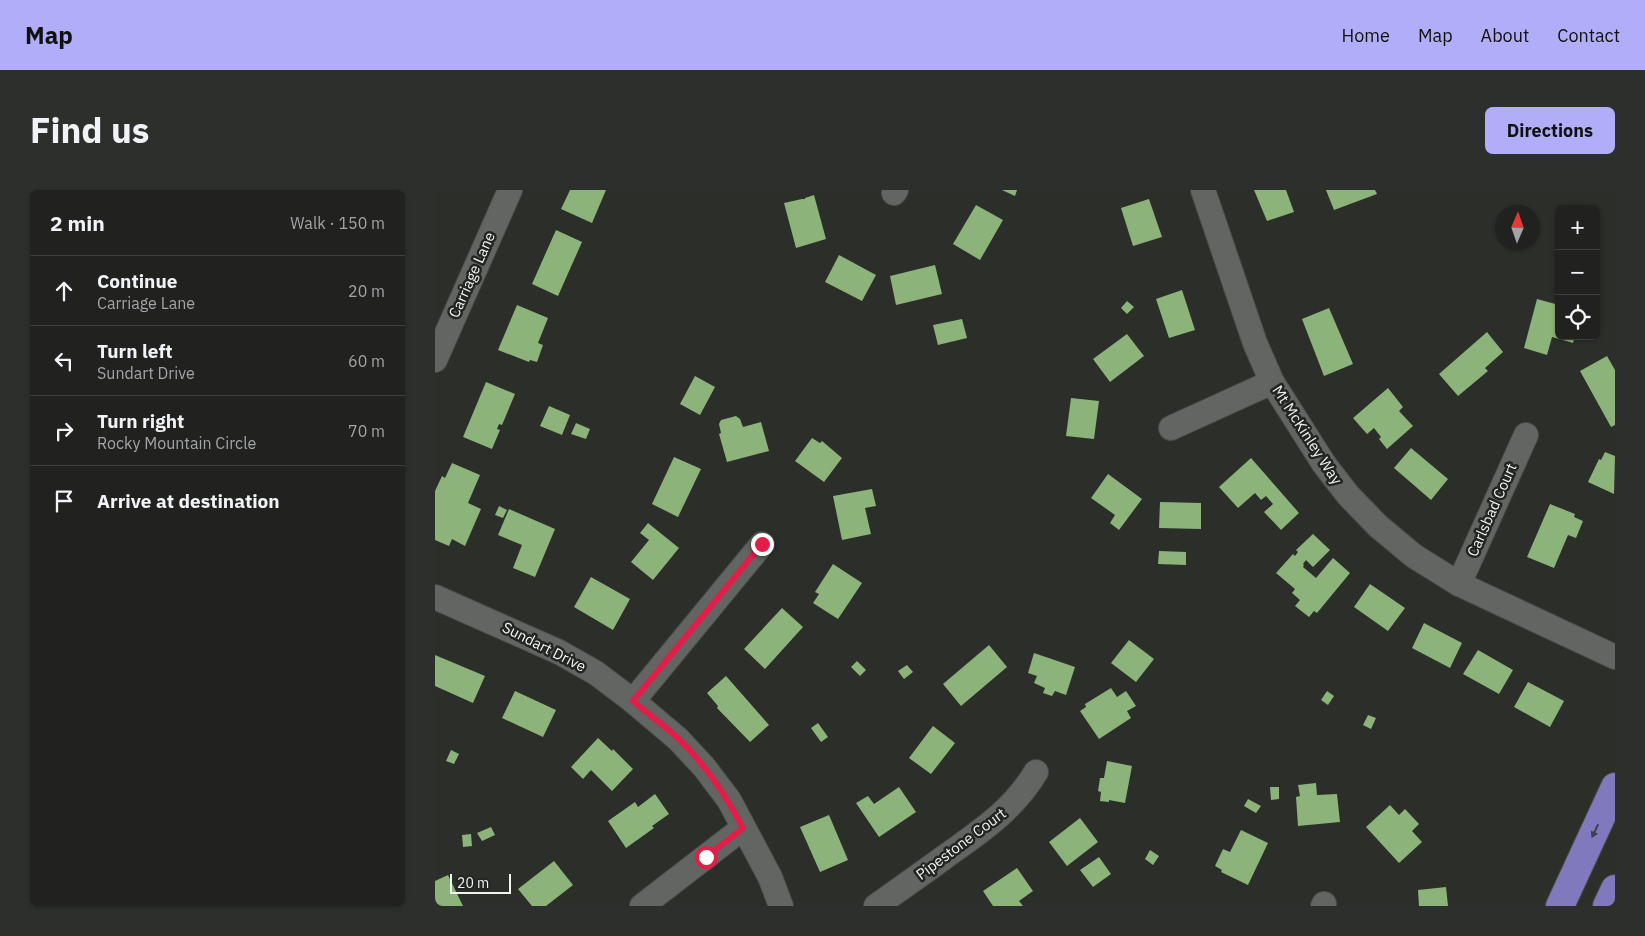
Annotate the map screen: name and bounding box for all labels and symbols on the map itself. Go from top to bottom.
north arrow [1495,205,1540,250]
street label: Carriage Lane [444,229,499,321]
street label: Mt McKinley Way [1268,382,1347,488]
street label: Carlsbad Court [1462,460,1521,559]
route end [751,533,774,556]
street label: Sundart Drive [499,617,589,676]
street label: Pipestone Court [912,804,1010,884]
one-way arrow [1590,824,1598,838]
route start [695,846,718,869]
scale bar [450,871,511,894]

